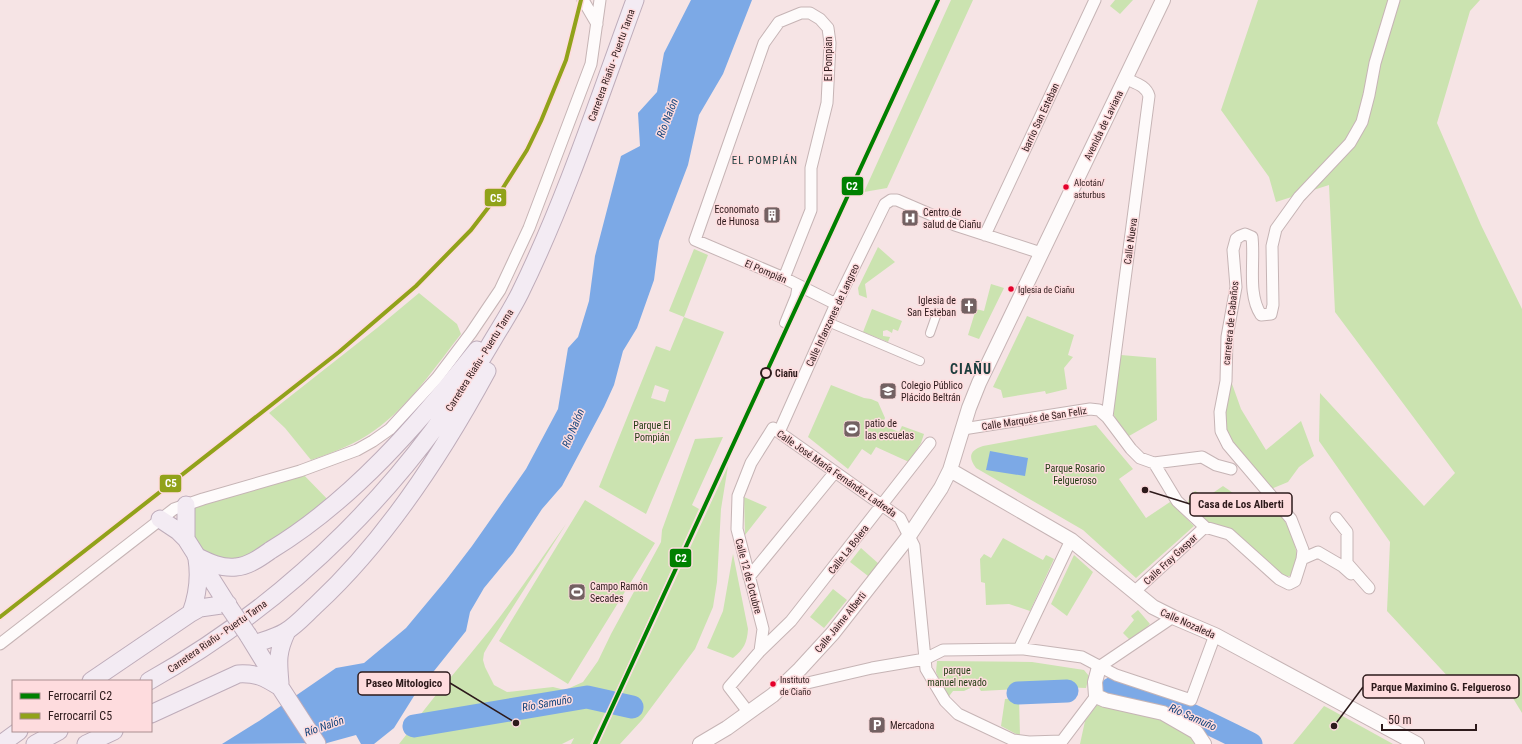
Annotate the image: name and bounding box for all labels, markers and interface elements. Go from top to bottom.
street label: Carretera Riañu - Puertu Tarna [586,8,637,123]
street label: El Pompian [823,37,834,81]
street label: barrio San Esteban [1020,81,1061,153]
street label: Avenida de Laviana [1082,88,1125,162]
water label: Río Nalón [654,97,681,140]
district label: EL POMPIÁN [732,154,798,167]
line badge: C2 [841,176,864,196]
place label: Alcotán/ asturbus [1074,178,1105,200]
text: C2 [846,180,858,193]
marker: Alcotán/ asturbus [1061,182,1071,192]
line badge: C5 [484,188,507,207]
text: C5 [490,192,502,205]
place label: Economato de Hunosa [714,204,759,227]
building icon: Economato de Hunosa [762,205,782,225]
place label: Centro de salud de Ciañu [923,207,981,230]
hospital icon: Centro de salud de Ciañu [900,208,920,228]
street label: Calle Nueva [1122,217,1139,265]
street label: El Pompián [743,258,789,285]
street label: Calle Infanzones de Langreo [804,262,861,368]
street label: carretera de Cabaños [1221,280,1240,366]
marker: Iglesia de Ciañu [1006,284,1016,294]
place label: Iglesia de Ciañu [1018,285,1074,295]
place label: Iglesia de San Esteban [907,295,956,318]
church icon: Iglesia de San Esteban [959,296,979,316]
street label: Carretera Riañu - Puertu Tarna [443,307,516,413]
district label: CIAÑU [950,360,992,377]
marker: Ciañu [760,367,772,379]
place label: Ciañu [775,368,798,379]
place label: Colegio Público Plácido Beltrán [901,380,963,403]
school or university icon: Colegio Público Plácido Beltrán [878,381,898,401]
street label: Calle Marqués de San Feliz [981,405,1087,432]
water label: Río Nalón [560,407,587,449]
place label: patio de las escuelas [865,418,914,441]
sports icon: patio de las escuelas [842,419,862,439]
park label: Parque El Pompián [633,420,671,443]
street label: Calle José María Fernández Ladreda [775,428,899,519]
park label: Parque Rosario Felgueroso [1045,463,1105,486]
line badge: C5 [159,474,182,493]
text: C5 [165,477,177,490]
callout: Casa de Los Alberti [1190,493,1292,516]
text: Casa de Los Alberti [1198,498,1284,511]
street label: Calle La Bolera [826,523,871,576]
street label: Calle Fray Gaspar [1141,532,1199,587]
street label: Calle 12 de Octubre [733,537,764,615]
line badge: C2 [669,548,692,568]
text: C2 [675,552,687,565]
place label: Campo Ramón Secades [590,581,648,604]
sports icon: Campo Ramón Secades [567,582,587,602]
street label: Calle Jaime Alberti [813,590,868,655]
street label: Carretera Riañu - Puertu Tarna [166,598,269,675]
street label: Calle Nozaleda [1159,606,1217,641]
park label: parque manuel nevado [927,665,987,688]
callout: Paseo Mitologico [358,672,450,695]
place label: Instituto de Ciaño [780,675,812,697]
callout: Parque Maximino G. Felgueroso [1363,675,1519,698]
text: Paseo Mitologico [366,677,443,690]
marker: Instituto de Ciaño [768,679,778,689]
legend [12,680,152,732]
text: Parque Maximino G. Felgueroso [1371,681,1512,694]
text: Ferrocarril C2 [48,689,112,703]
water label: Río Samuño [521,693,573,714]
water label: Río Samuño [1167,701,1218,734]
scale bar [1382,706,1476,732]
text: Ferrocarril C5 [48,709,112,723]
text: 50 m [1388,713,1412,727]
water label: Río Nalón [303,714,346,739]
parking icon: Mercadona [867,715,887,735]
place label: Mercadona [890,720,934,731]

